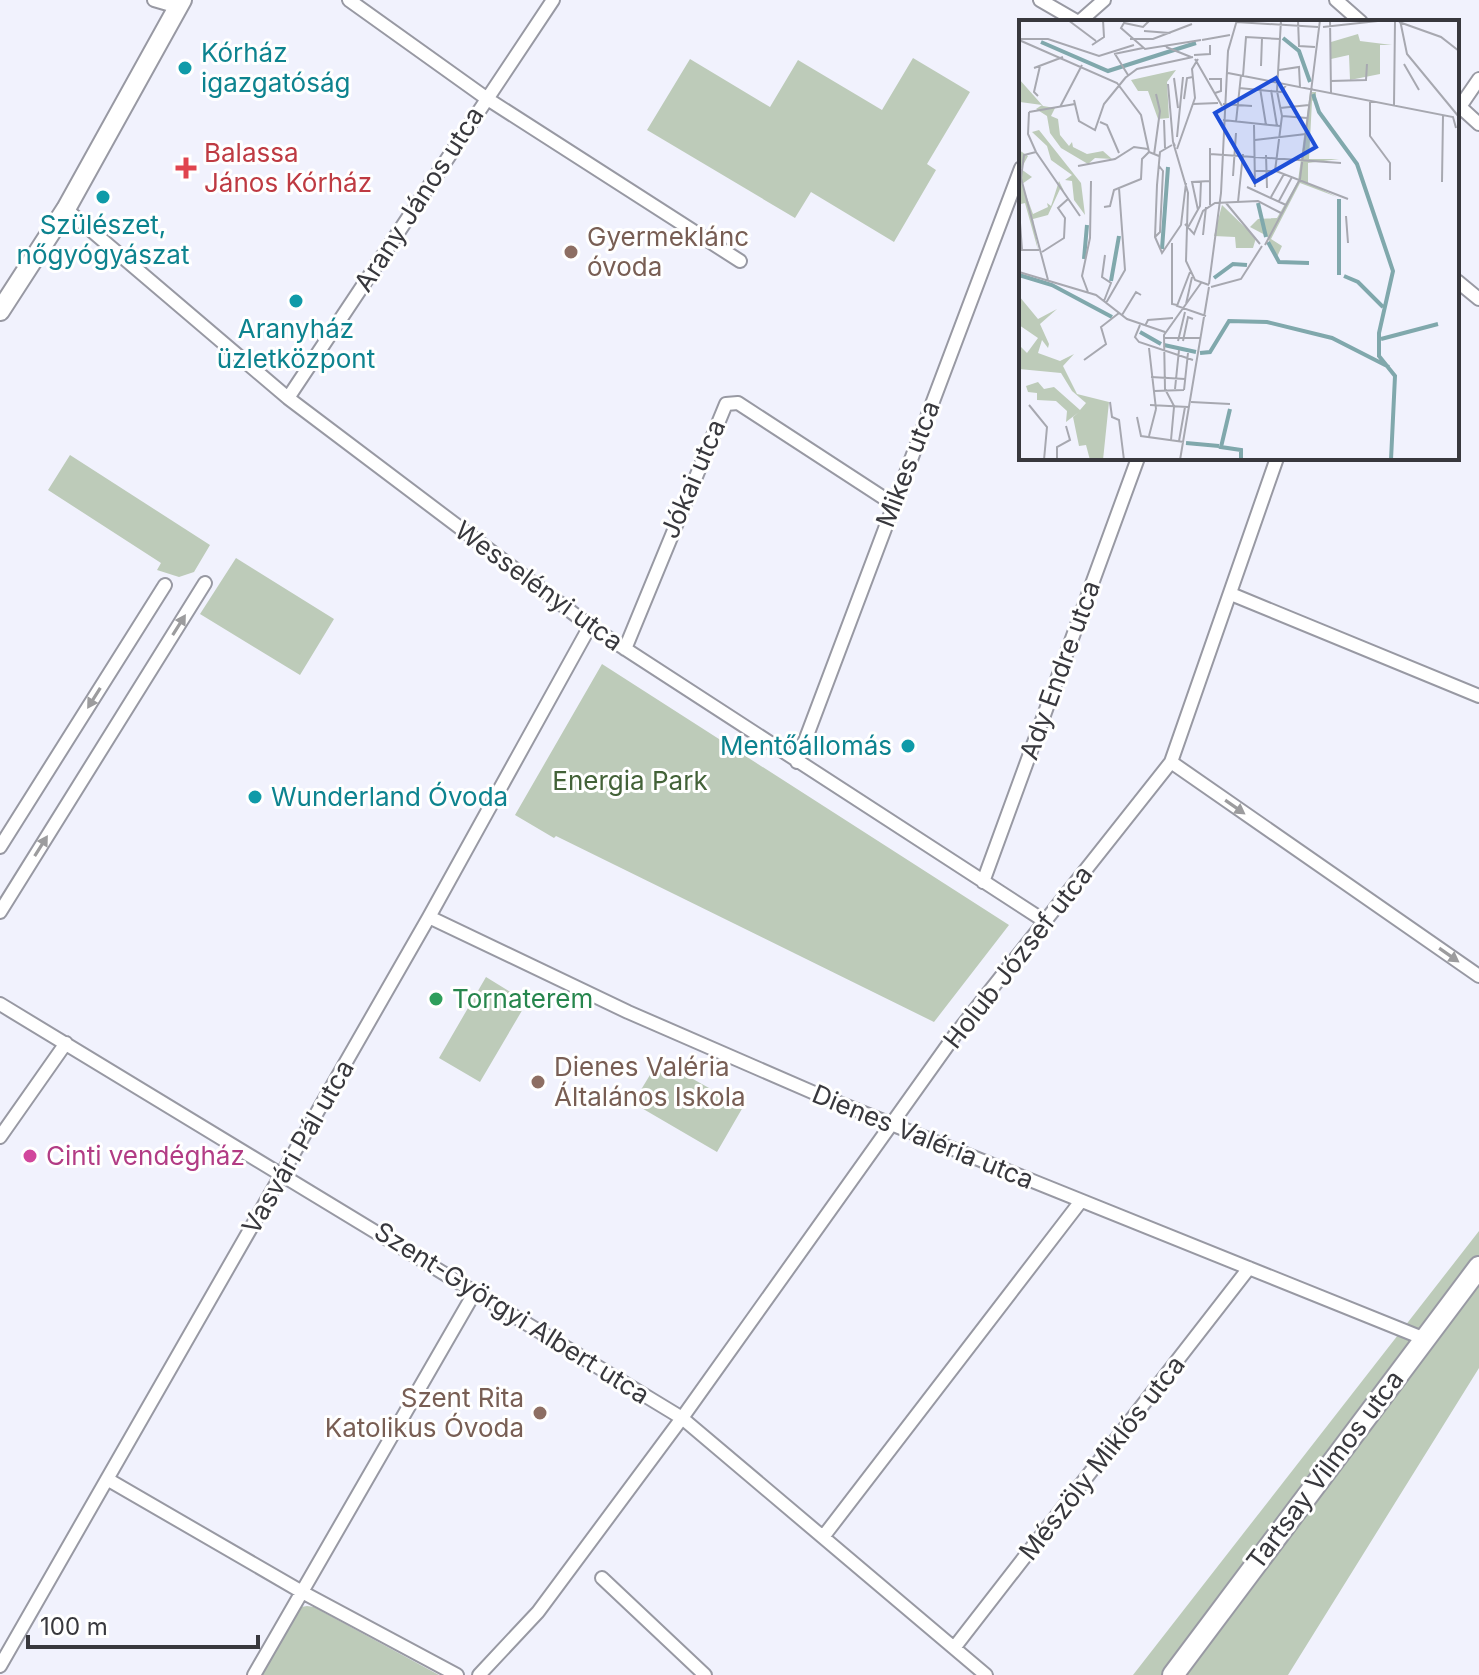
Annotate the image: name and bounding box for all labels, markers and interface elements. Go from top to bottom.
inset map [1019,20,1459,460]
place label: Kórház igazgatóság [201,37,350,98]
marker: Kórház igazgatóság [176,59,194,77]
street label: Arany János utca [347,101,490,297]
place label: Balassa János Kórház [204,137,372,198]
marker: Balassa János Kórház [175,157,197,179]
marker: Szülészet, nőgyógyászat [94,188,112,206]
place label: Szülészet, nőgyógyászat [17,209,189,270]
place label: Gyermeklánc óvoda [587,221,749,282]
marker: Gyermeklánc óvoda [562,243,580,261]
marker: Aranyház üzletközpont [287,292,305,310]
place label: Aranyház üzletközpont [217,313,375,374]
street label: Mikes utca [869,396,946,531]
street label: Jókai utca [654,415,731,543]
street label: Wesselényi utca [449,514,629,657]
street label: Ady Endre utca [1013,576,1106,763]
one-way arrow [171,614,185,636]
one-way arrow [87,687,101,709]
place label: Mentőállomás [720,730,892,761]
marker: Mentőállomás [899,737,917,755]
park label: Energia Park [552,765,708,796]
place label: Wunderland Óvoda [271,781,508,812]
marker: Wunderland Óvoda [246,788,264,806]
one-way arrow [1225,798,1246,814]
one-way arrow [34,835,49,856]
street label: Holub József utca [937,859,1099,1054]
one-way arrow [1438,947,1459,962]
place label: Tornaterem [452,983,593,1014]
marker: Tornaterem [427,990,445,1008]
place label: Dienes Valéria Általános Iskola [554,1051,746,1112]
street label: Vasvári Pál utca [235,1054,360,1239]
marker: Dienes Valéria Általános Iskola [529,1073,547,1091]
street label: Dienes Valéria utca [808,1078,1038,1195]
place label: Cinti vendégház [46,1140,245,1171]
marker: Cinti vendégház [21,1147,39,1165]
street label: Szent-Györgyi Albert utca [369,1215,655,1410]
street label: Mészöly Miklós utca [1012,1349,1191,1566]
street label: Tartsay Vilmos utca [1240,1364,1410,1575]
place label: Szent Rita Katolikus Óvoda [325,1382,524,1443]
marker: Szent Rita Katolikus Óvoda [531,1404,549,1422]
scale bar [28,1599,258,1649]
text: 100 m [40,1612,108,1641]

